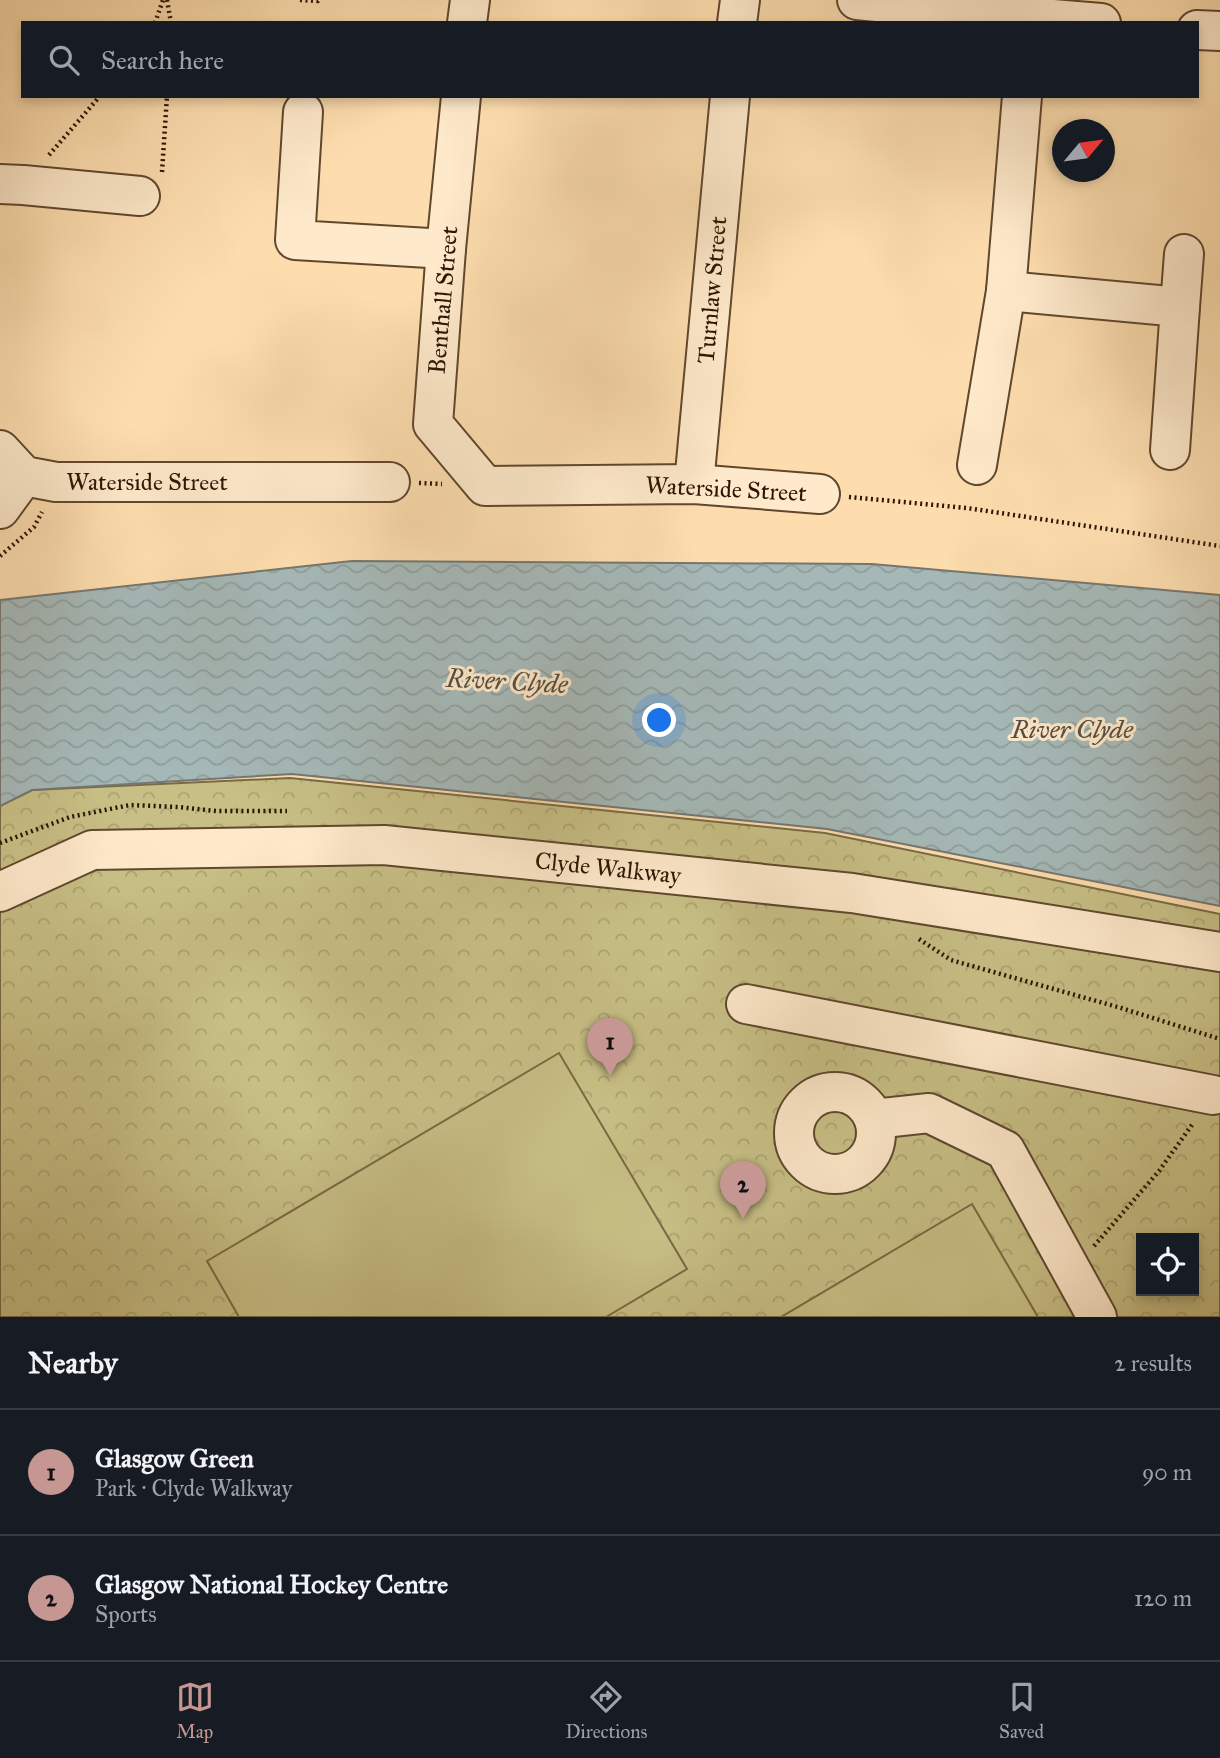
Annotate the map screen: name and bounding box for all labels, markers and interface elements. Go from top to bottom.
search box [21,21,1199,98]
icon: search [45,41,83,79]
text: Search here [101,44,224,76]
north arrow [1052,119,1115,182]
street label: Turnlaw Street [691,215,733,365]
street label: Benthall Street [422,224,464,375]
street label: Waterside Street [66,467,228,497]
street label: Waterside Street [645,470,808,508]
water label: River Clyde [444,662,570,700]
your location [642,703,676,737]
water label: River Clyde [1010,713,1134,745]
street label: Clyde Walkway [533,845,683,891]
pin: 1 [587,1018,633,1076]
pin: 2 [720,1161,766,1219]
map controls [1136,1233,1199,1296]
button: locate [1136,1233,1199,1296]
text: Nearby [28,1345,118,1381]
text: 2 results [1114,1349,1192,1377]
text: Glasgow Green [95,1442,254,1474]
text: 1 [46,1458,56,1486]
text: 90 m [1142,1458,1192,1486]
text: Park · Clyde Walkway [95,1474,292,1502]
text: Glasgow National Hockey Centre [95,1568,448,1600]
text: 2 [45,1584,57,1612]
text: 120 m [1134,1584,1192,1612]
text: Sports [95,1600,157,1628]
tab: Map [176,1678,214,1743]
tab: Directions [565,1678,647,1743]
tab: Saved [999,1678,1044,1743]

